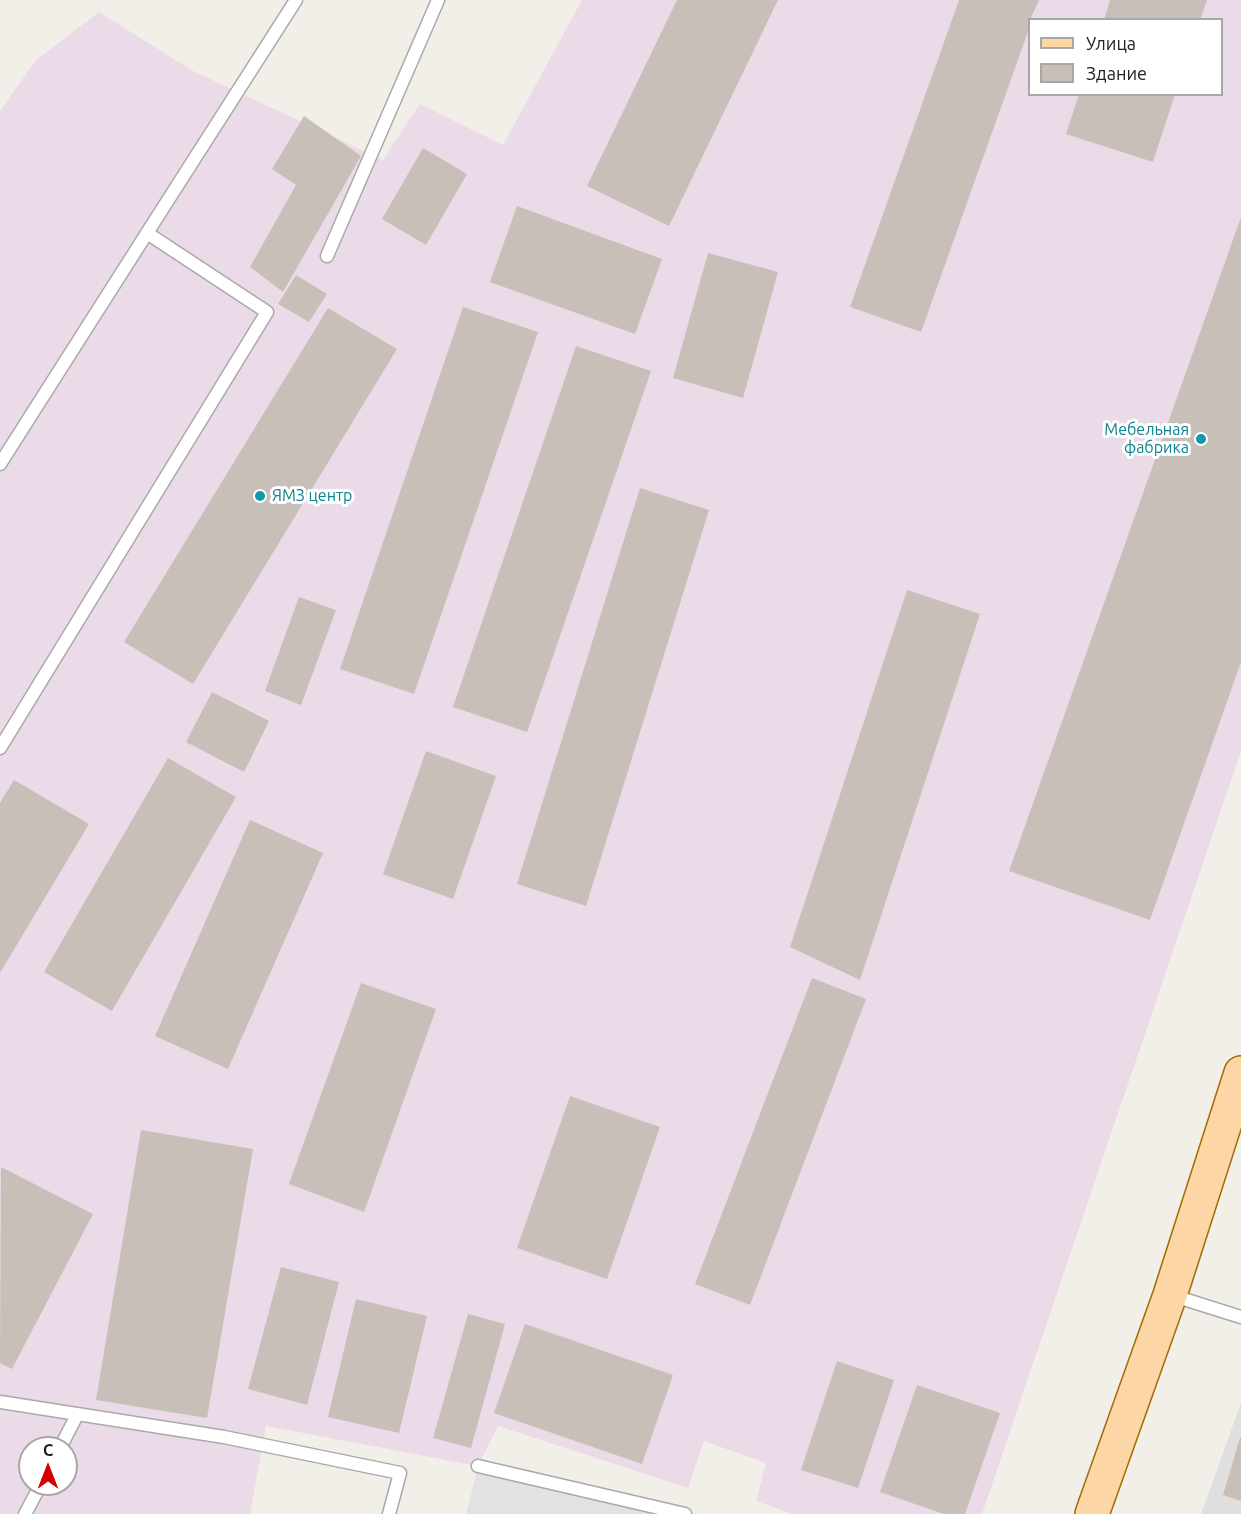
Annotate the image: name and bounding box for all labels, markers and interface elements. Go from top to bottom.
legend [1028,18,1223,96]
text: Улица [1086,33,1136,53]
text: Здание [1086,63,1147,83]
place label: Мебельная фабрика [1104,420,1189,458]
marker: Мебельная фабрика [1194,432,1208,446]
place label: ЯМЗ центр [272,486,352,506]
marker: ЯМЗ центр [253,489,267,503]
north arrow [18,1436,78,1496]
text: С [43,1441,53,1459]

